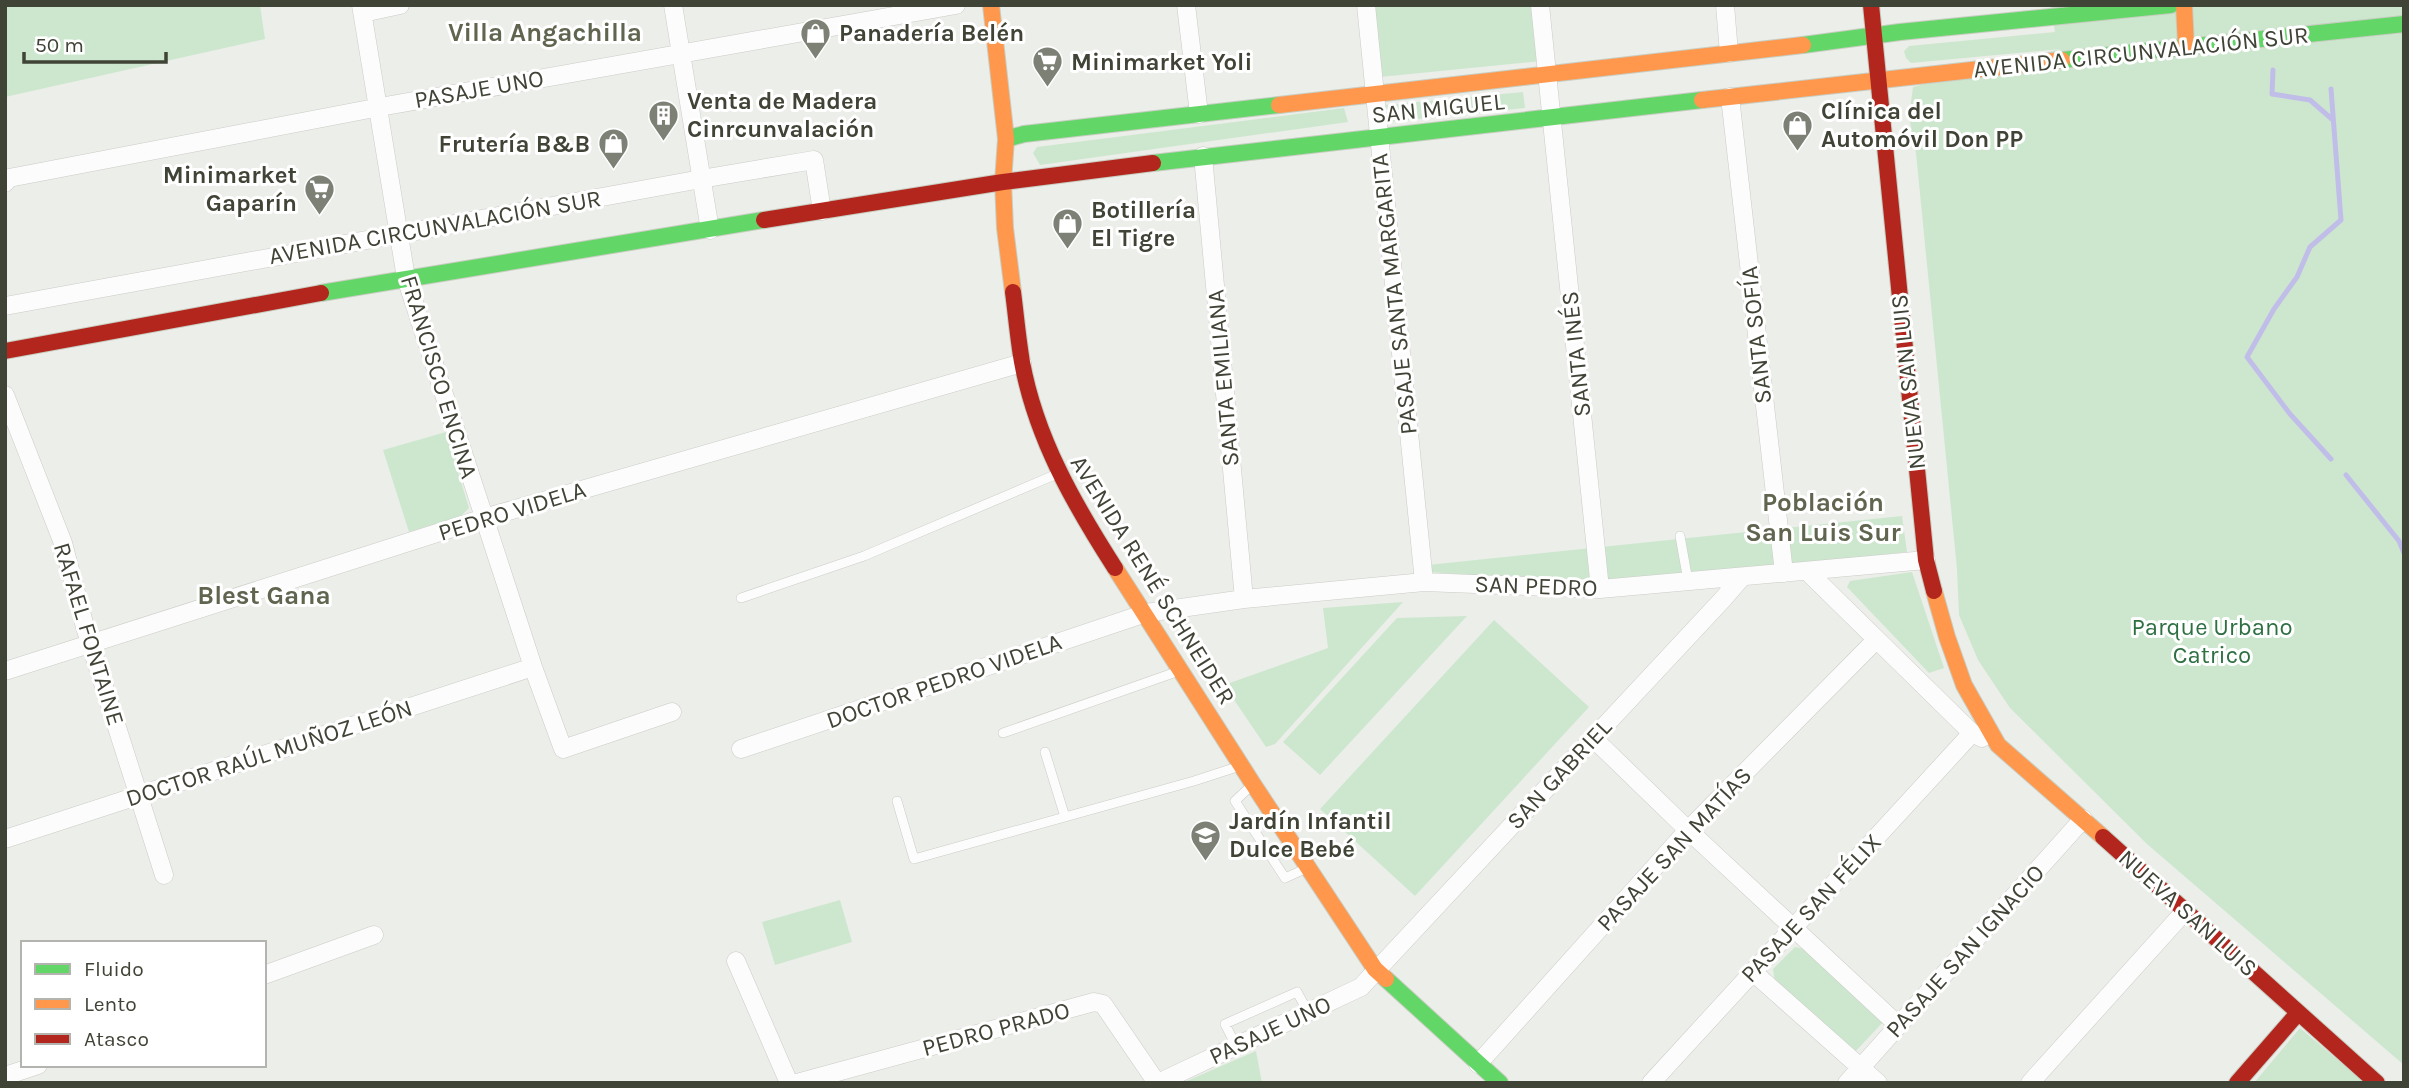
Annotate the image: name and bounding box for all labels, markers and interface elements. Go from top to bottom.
shop icon: Panadería Belén [799,16,833,60]
district label: Villa Angachilla [448,17,642,48]
place label: Panadería Belén [839,19,1024,47]
street label: AVENIDA CIRCUNVALACIÓN SUR [1972,20,2310,84]
scale bar [24,21,166,65]
text: 50 m [35,33,84,57]
supermarket icon: Minimarket Yoli [1031,45,1065,89]
place label: Minimarket Yoli [1071,48,1252,76]
street label: PASAJE UNO [412,64,546,114]
place label: Venta de Madera Cinrcunvalación [687,87,877,143]
street label: SAN MIGUEL [1370,87,1507,129]
place label: Clínica del Automóvil Don PP [1821,97,2023,153]
building icon: Venta de Madera Cinrcunvalación [647,98,681,142]
shop icon: Clínica del Automóvil Don PP [1781,108,1815,152]
shop icon: Frutería B&B [596,127,630,171]
place label: Frutería B&B [439,130,590,158]
street label: PASAJE SANTA MARGARITA [1365,152,1423,436]
place label: Minimarket Gaparín [163,161,297,217]
supermarket icon: Minimarket Gaparín [303,172,337,216]
street label: AVENIDA CIRCUNVALACIÓN SUR [267,184,603,270]
place label: Botillería El Tigre [1091,196,1196,252]
shop icon: Botillería El Tigre [1051,207,1085,251]
street label: SANTA SOFÍA [1734,265,1777,405]
street label: FRANCISCO ENCINA [395,272,483,482]
street label: SANTA EMILIANA [1201,288,1245,468]
street label: SANTA INÉS [1554,290,1597,418]
street label: NUEVA SAN LUIS [1885,293,1931,471]
street label: AVENIDA RENÉ SCHNEIDER [1065,450,1242,710]
street label: PEDRO VIDELA [435,475,589,547]
district label: Población San Luis Sur [1745,487,1902,548]
street label: RAFAEL FONTAINE [48,539,130,729]
street label: SAN PEDRO [1474,570,1598,602]
district label: Blest Gana [197,580,331,611]
park label: Parque Urbano Catrico [2131,613,2293,669]
street label: DOCTOR PEDRO VIDELA [823,627,1066,734]
street label: DOCTOR RAÚL MUÑOZ LEÓN [122,692,416,813]
street label: SAN GABRIEL [1501,712,1618,835]
street label: PASAJE SAN MATÍAS [1590,761,1757,937]
place label: Jardín Infantil Dulce Bebé [1229,807,1391,863]
school or university icon: Jardín Infantil Dulce Bebé [1189,818,1223,862]
street label: PASAJE SAN FÉLIX [1734,827,1887,988]
street label: NUEVA SAN LUIS [2113,844,2263,982]
street label: PASAJE SAN IGNACIO [1880,859,2050,1043]
legend [21,941,266,1067]
text: Fluido [84,957,144,981]
street label: PASAJE UNO [1205,990,1335,1070]
text: Lento [84,992,137,1016]
street label: PEDRO PRADO [919,996,1073,1062]
text: Atasco [84,1027,149,1051]

